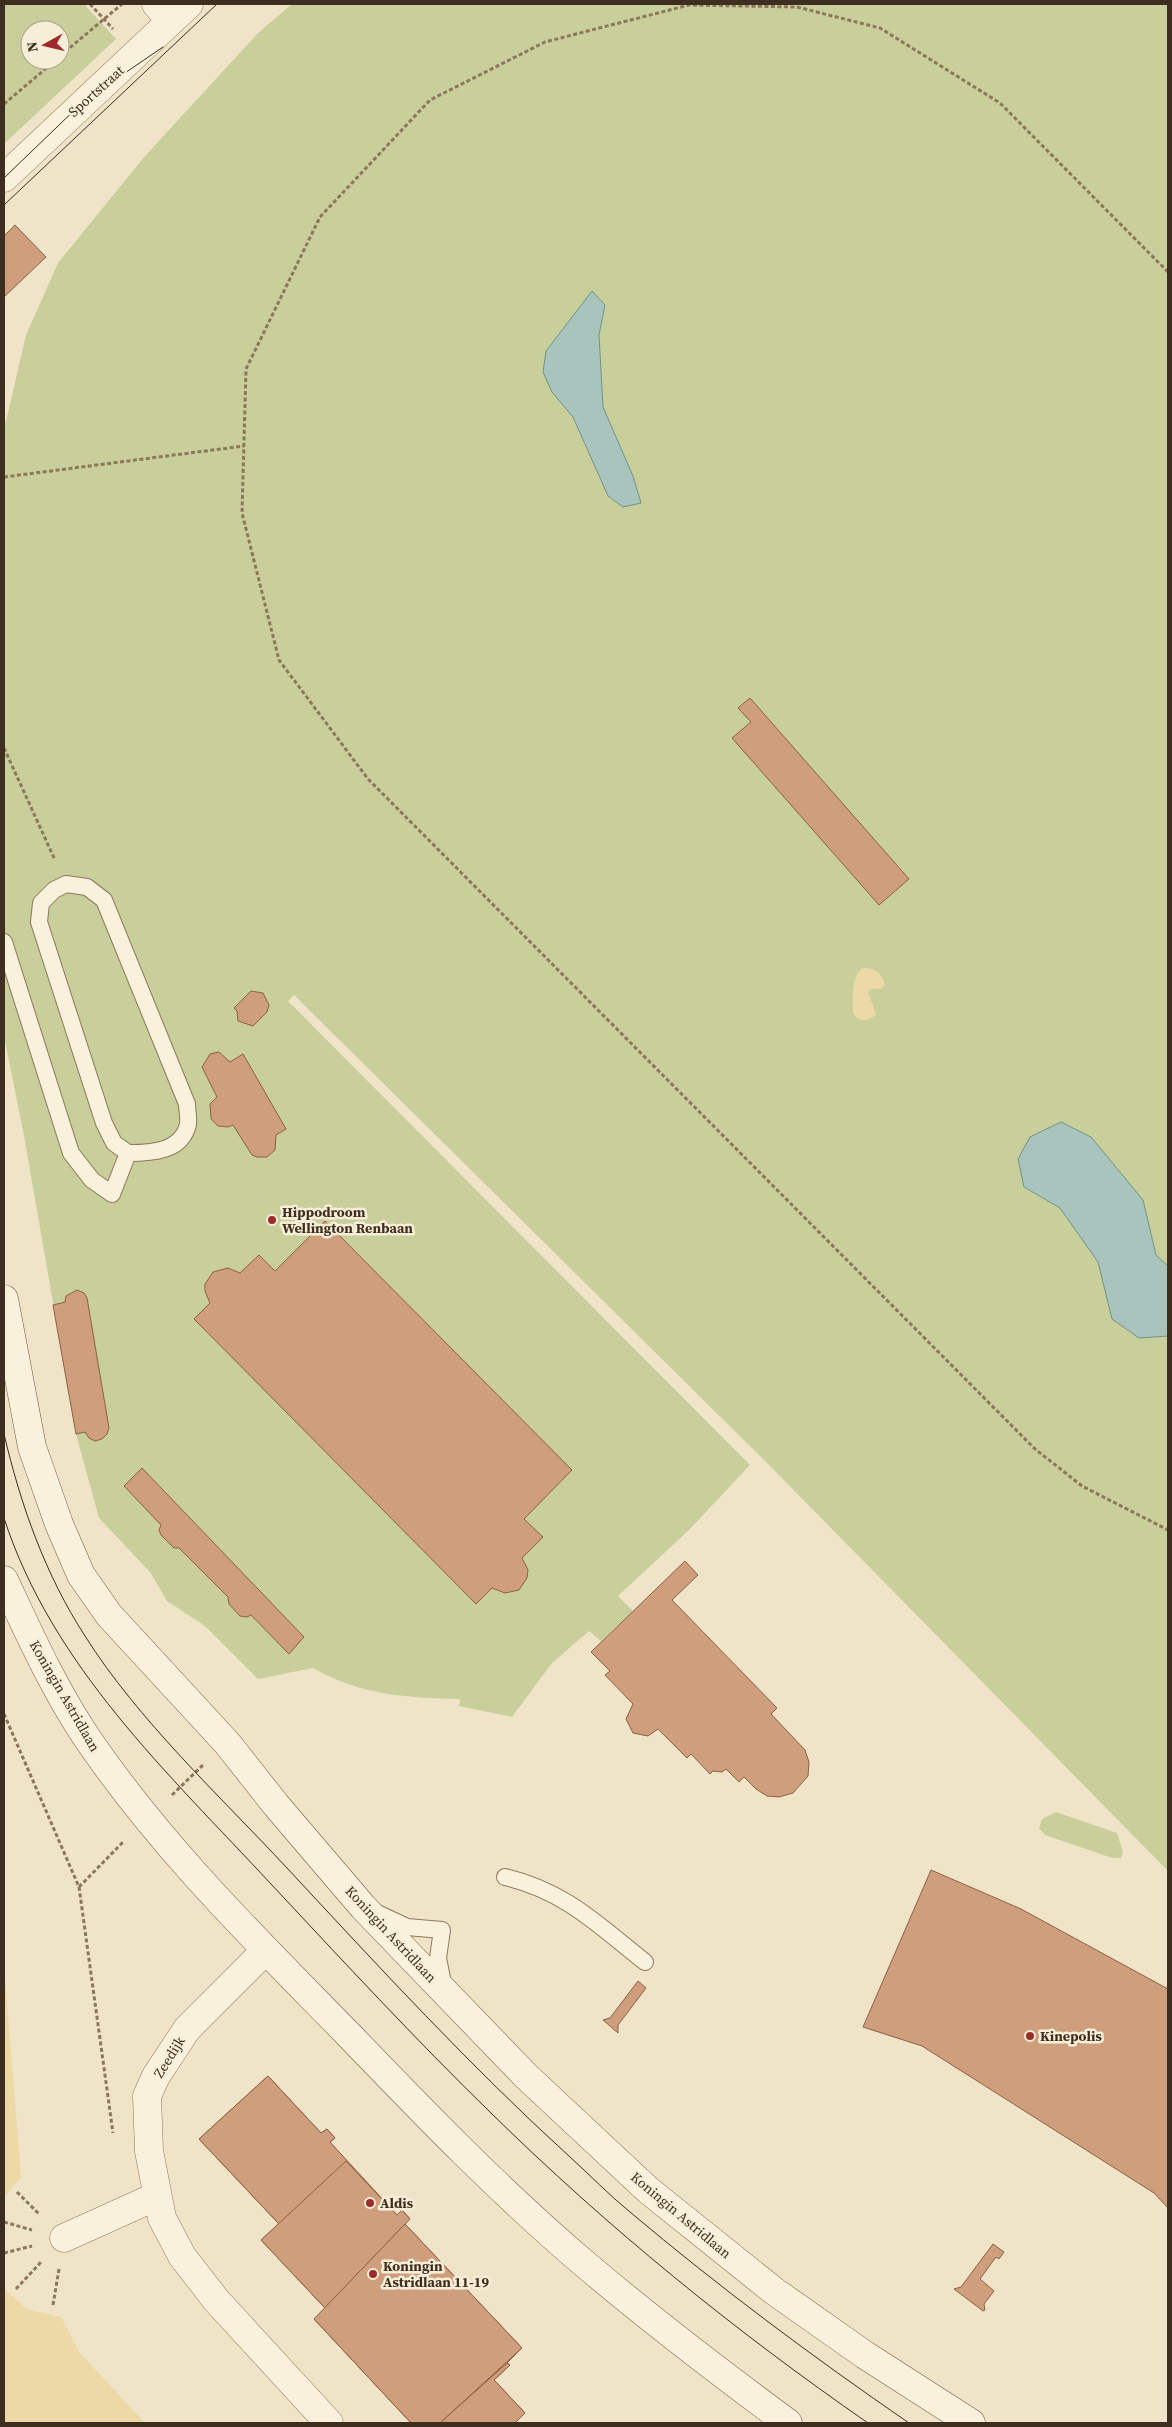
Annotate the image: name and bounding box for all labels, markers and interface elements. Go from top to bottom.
north arrow [20,20,70,70]
text: N [22,40,43,53]
street label: Sportstraat [64,60,129,121]
place label: Hippodroom Wellington Renbaan [282,1202,413,1238]
marker: Hippodroom Wellington Renbaan [266,1214,278,1226]
street label: Koningin Astridlaan [25,1637,105,1756]
street label: Koningin Astridlaan [341,1881,442,1987]
place label: Kinepolis [1040,2026,1102,2046]
marker: Kinepolis [1024,2030,1036,2042]
street label: Zeedijk [148,2032,190,2082]
street label: Koningin Astridlaan [626,2167,736,2263]
place label: Aldis [380,2193,414,2213]
marker: Aldis [364,2197,376,2209]
place label: Koningin Astridlaan 11-19 [383,2256,489,2292]
marker: Koningin Astridlaan 11-19 [367,2268,379,2280]

